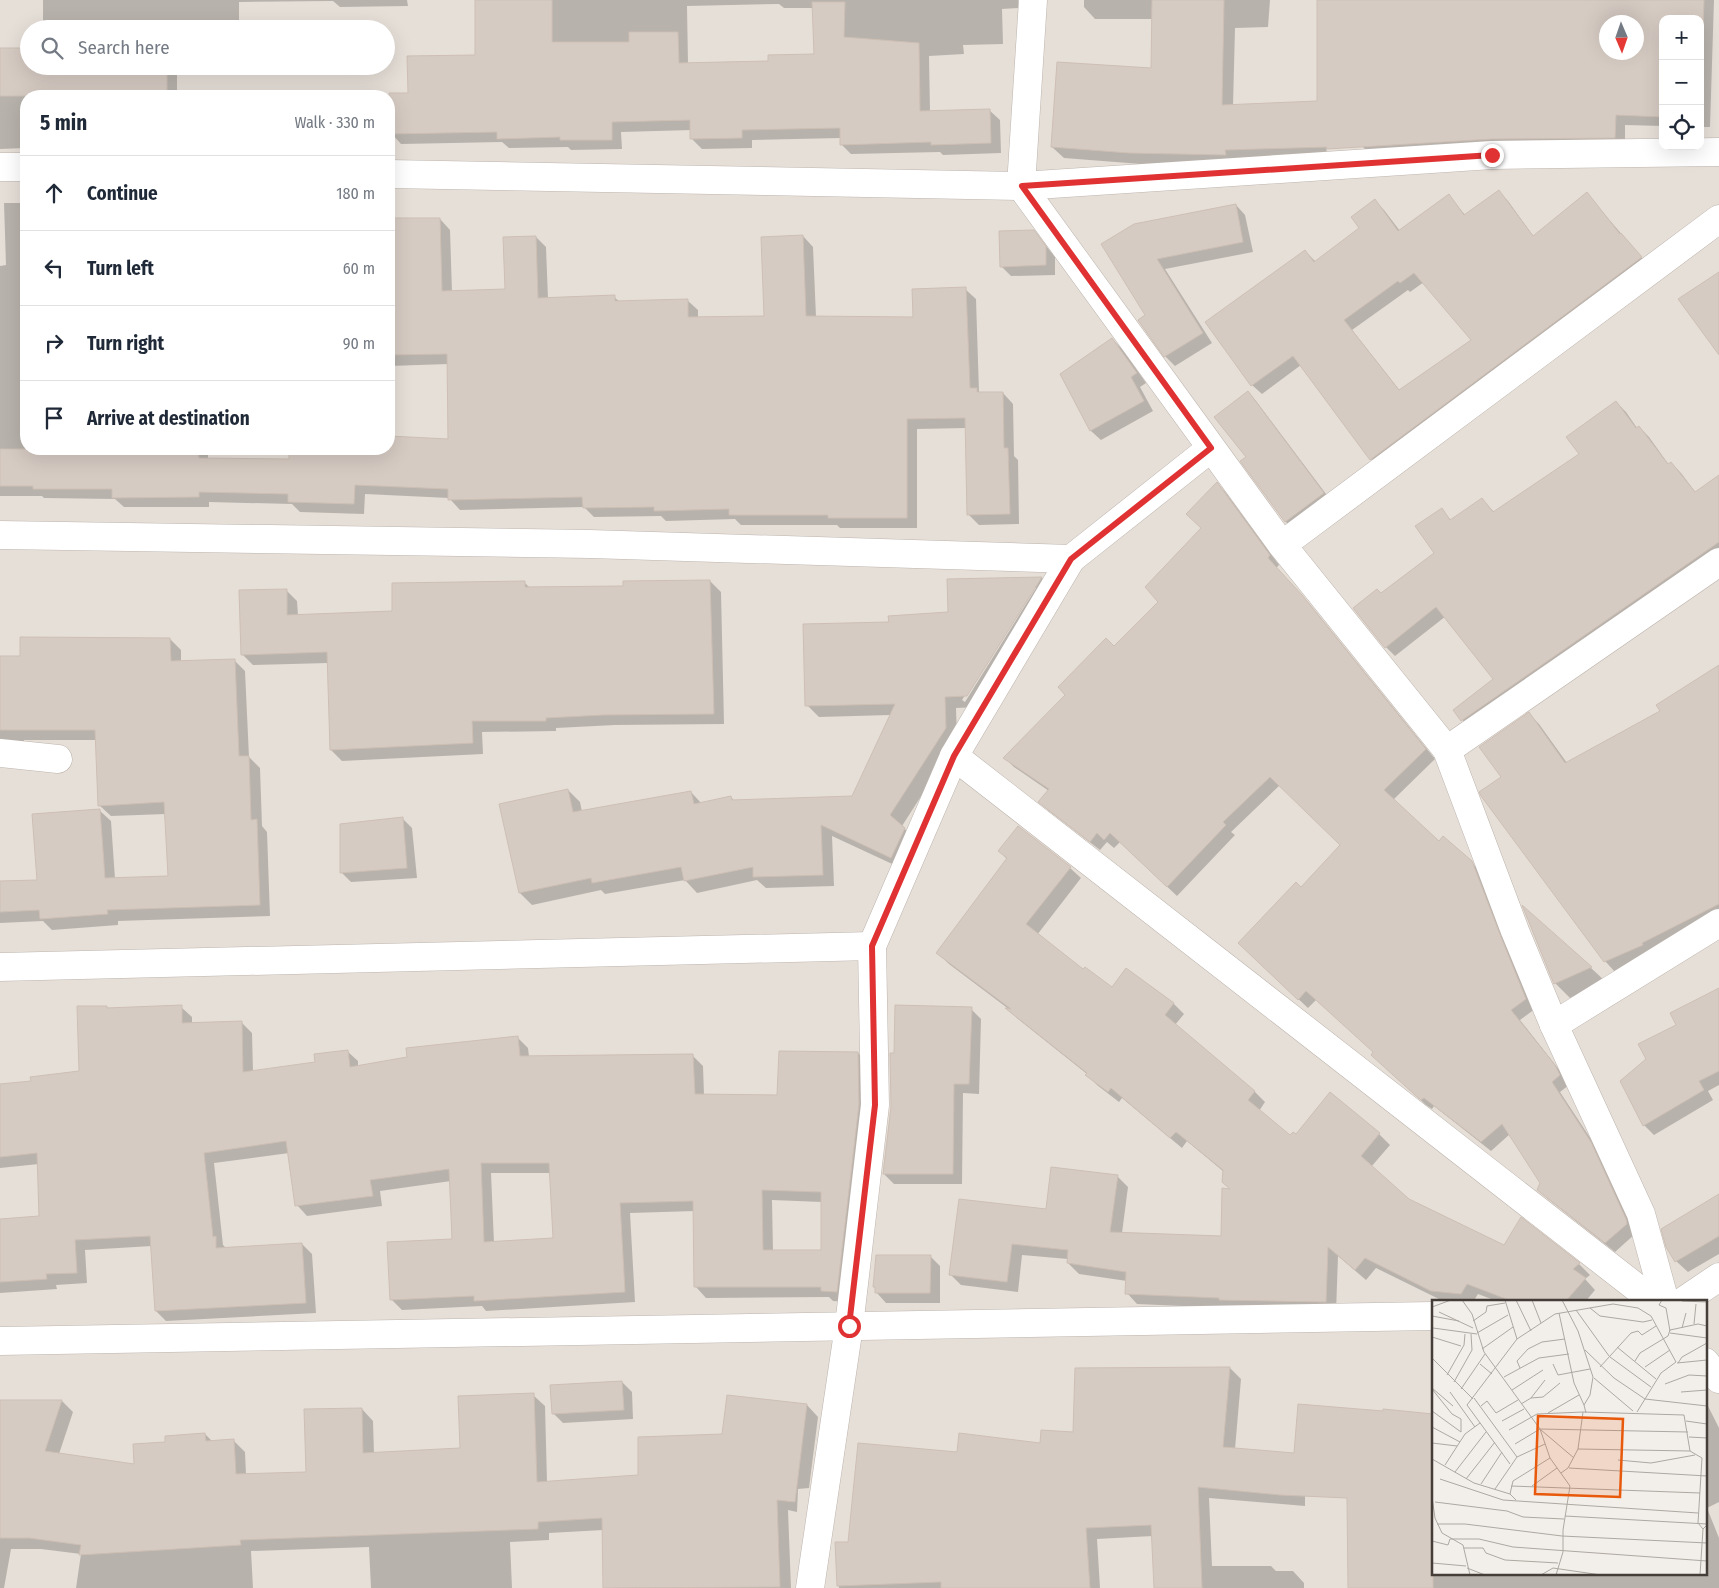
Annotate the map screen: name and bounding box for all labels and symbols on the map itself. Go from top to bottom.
north arrow [1599,15,1644,60]
route end [1481,144,1504,167]
inset map [1432,1300,1706,1576]
route start [838,1315,861,1338]

